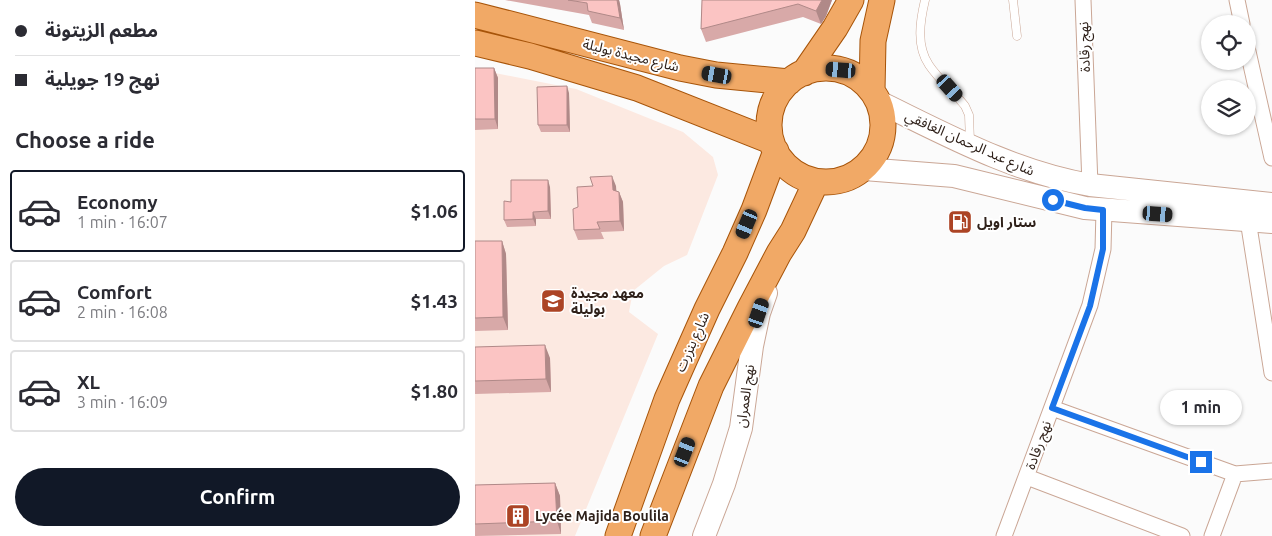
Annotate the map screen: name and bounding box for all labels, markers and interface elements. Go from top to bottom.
map controls [1201,15,1256,135]
button: locate [1201,15,1256,70]
text: مطعم الزيتونة [45,19,158,41]
street label: نهج رقادة [1075,21,1096,73]
street label: شارع مجيدة بوليلة [581,35,681,78]
car [825,61,856,79]
car [700,65,733,85]
text: نهج 19 جويلية [45,68,160,90]
car [934,72,965,104]
button: layers [1201,80,1256,135]
street label: شارع عبد الرحمان الغافقي [901,107,1037,182]
text: Choose a ride [15,127,155,152]
icon: car [17,189,62,234]
route start [1042,189,1064,211]
text: Economy [77,191,158,213]
text: $1.06 [410,200,458,222]
car [1142,205,1173,223]
car [734,207,759,241]
fuel station icon: ستار اويل [947,209,973,235]
text: 1 min · 16:07 [77,213,168,231]
place label: ستار اويل [977,214,1036,231]
icon: car [17,279,62,324]
text: Comfort [77,281,152,303]
place label: معهد مجيدة بوليلة [571,285,644,317]
school or university icon: معهد مجيدة بوليلة [540,288,566,314]
text: $1.43 [410,290,458,312]
car [747,296,770,330]
text: 2 min · 16:08 [77,303,168,321]
street label: شارع بنزرت [672,310,715,376]
street label: نهج العمران [733,363,760,429]
icon: car [17,369,62,414]
text: XL [77,371,100,393]
text: $1.80 [410,380,458,402]
callout: 1 min [1160,390,1242,424]
text: 3 min · 16:09 [77,393,168,411]
text: 1 min [1181,398,1221,416]
street label: نهج رقادة [1022,418,1057,473]
car [672,435,697,469]
route end [1190,451,1212,473]
button: Confirm [15,468,460,526]
building icon: Lycée Majida Boulila [505,503,531,529]
place label: Lycée Majida Boulila [535,508,669,524]

